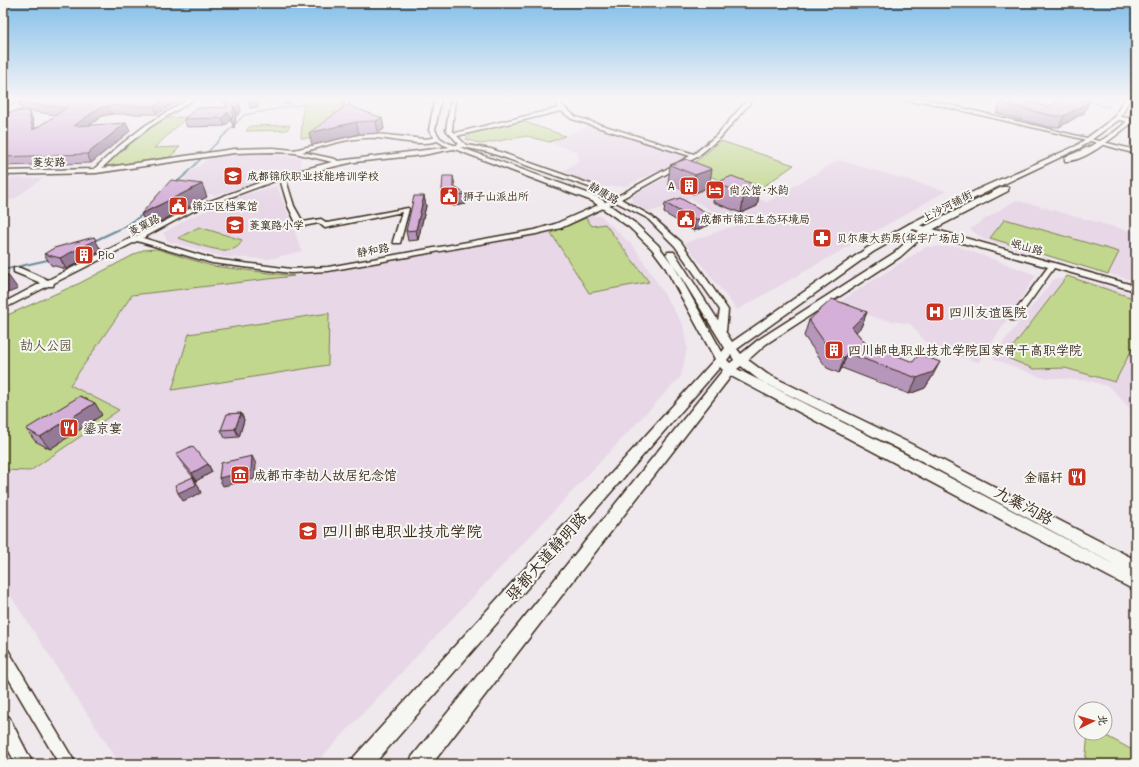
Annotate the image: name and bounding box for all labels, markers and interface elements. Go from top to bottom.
street label: 菱安路 [32,154,66,169]
school or university icon: 成都锦欣职业技能培训学校 [222,165,244,187]
place label: 成都锦欣职业技能培训学校 [247,168,379,183]
building icon: A [678,175,700,197]
street label: 静康路 [586,178,622,207]
place label: A [667,178,675,193]
hotel icon: 尚公馆·水韵 [704,179,726,201]
place label: 尚公馆·水韵 [729,182,789,197]
public building icon: 狮子山派出所 [438,185,460,207]
street label: 上沙河铺街 [919,186,975,225]
place label: 狮子山派出所 [463,188,529,203]
public building icon: 锦江区档案馆 [167,195,189,217]
place label: 锦江区档案馆 [192,198,258,213]
public building icon: 成都市锦江生态环境局 [675,208,697,230]
street label: 菱窠路 [126,210,162,239]
place label: 成都市锦江生态环境局 [700,211,810,226]
school or university icon: 菱窠路小学 [224,214,246,236]
place label: 菱窠路小学 [249,217,304,232]
pharmacy icon: 贝尔康大药房(华宇广场店) [811,227,833,249]
place label: 贝尔康大药房(华宇广场店) [836,230,965,245]
street label: 岷山路 [1009,235,1045,258]
street label: 静和路 [355,239,390,260]
building icon: Pio [73,244,95,266]
place label: Pio [98,247,115,262]
hospital icon: 四川友谊医院 [924,301,946,323]
place label: 四川友谊医院 [949,303,1027,320]
park label: 劼人公园 [20,336,72,353]
building icon: 四川邮电职业技术学院国家骨干高职学院 [823,339,845,361]
place label: 四川邮电职业技术学院国家骨干高职学院 [848,341,1082,358]
restaurant icon: 鎏京宴 [58,417,80,439]
place label: 鎏京宴 [83,419,122,436]
museum icon: 成都市李劼人故居纪念馆 [229,464,251,486]
place label: 成都市李劼人故居纪念馆 [254,466,397,483]
restaurant icon: 金福轩 [1066,466,1088,488]
place label: 金福轩 [1024,468,1063,485]
street label: 九寨沟路 [991,480,1057,529]
street label: 驿都大道静明路 [500,507,591,604]
school or university icon: 四川邮电职业技术学院 [297,520,319,542]
place label: 四川邮电职业技术学院 [322,520,482,541]
north arrow [1073,701,1113,741]
text: 北 [1096,714,1111,726]

